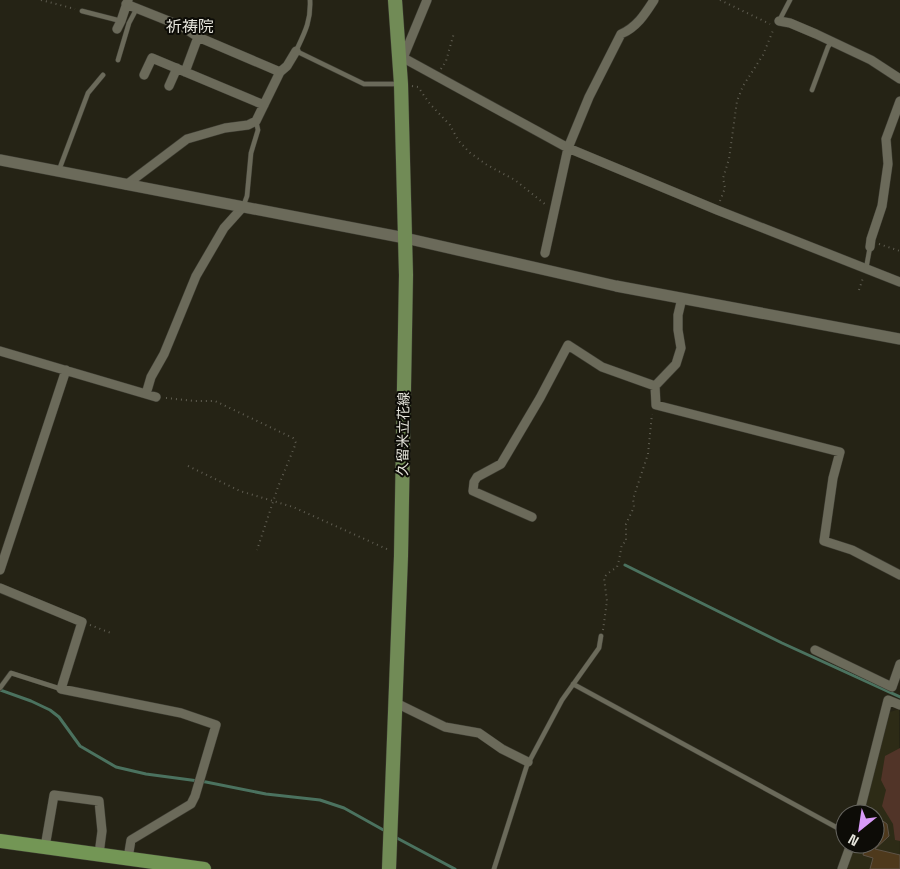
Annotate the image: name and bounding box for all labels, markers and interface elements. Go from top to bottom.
district label: 祈祷院 [166,16,214,37]
street label: 久留米立花線 [393,392,413,476]
north arrow [835,804,885,854]
text: N [845,830,862,850]

